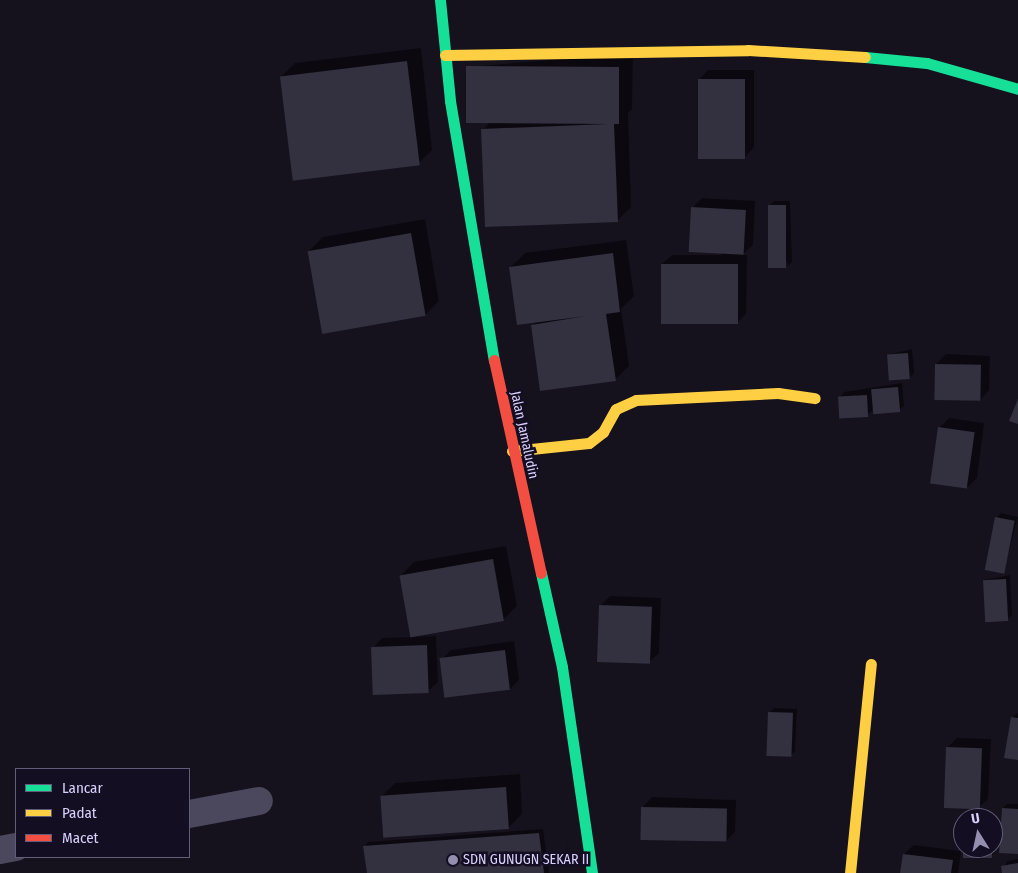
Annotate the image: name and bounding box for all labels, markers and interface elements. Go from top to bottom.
street label: Jalan Jamaludin [507,390,541,480]
legend [15,768,190,858]
text: Lancar [62,779,103,797]
text: Padat [62,804,97,822]
north arrow [953,808,1003,858]
text: U [970,810,981,828]
text: Macet [62,829,98,847]
place label: SDN GUNUGN SEKAR II [463,852,589,868]
marker: SDN GUNUGN SEKAR II [447,854,459,866]

